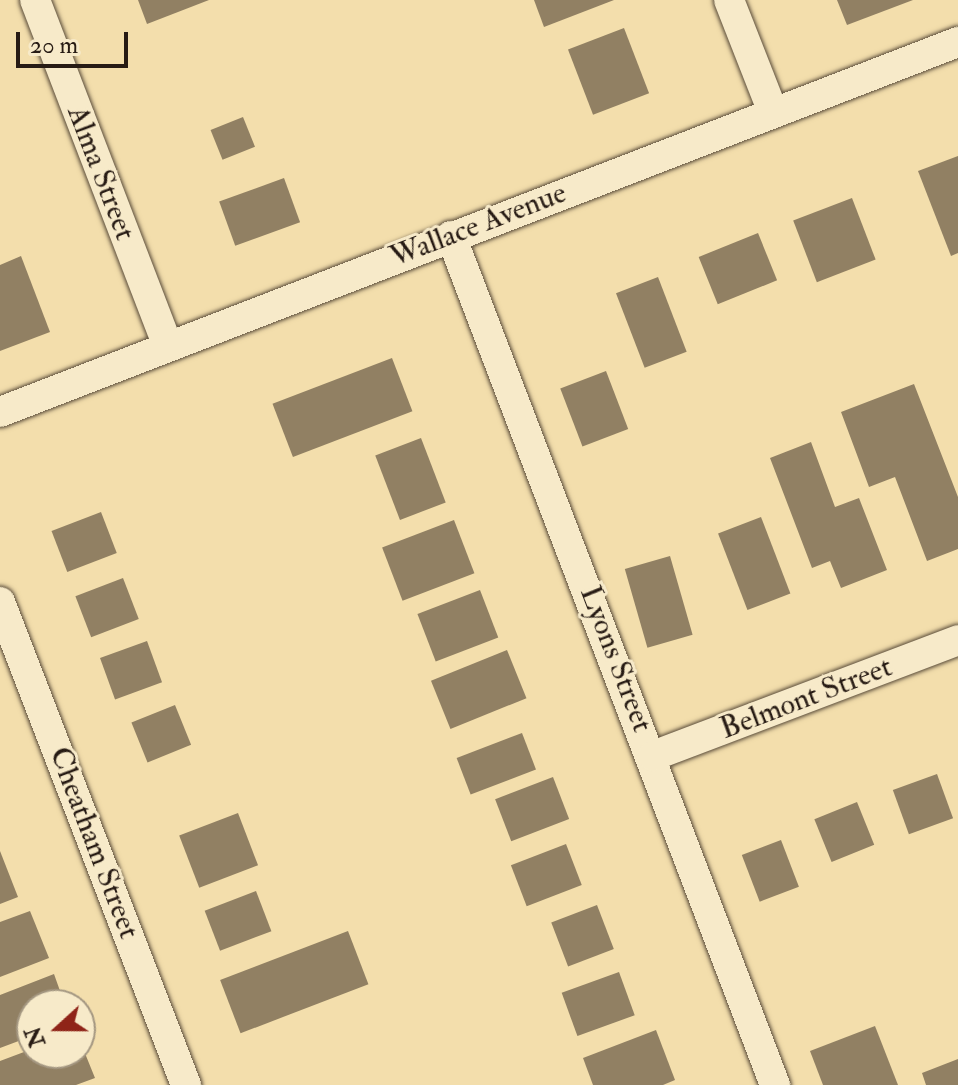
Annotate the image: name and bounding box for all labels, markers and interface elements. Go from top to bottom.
scale bar [20,16,132,66]
text: 20 m [30,30,78,61]
street label: Alma Street [59,101,143,245]
street label: Wallace Avenue [385,175,571,275]
street label: Lyons Street [572,581,660,737]
street label: Belmont Street [715,649,897,747]
street label: Cheatham Street [41,742,147,944]
north arrow [16,989,96,1069]
text: N [19,1023,52,1051]

